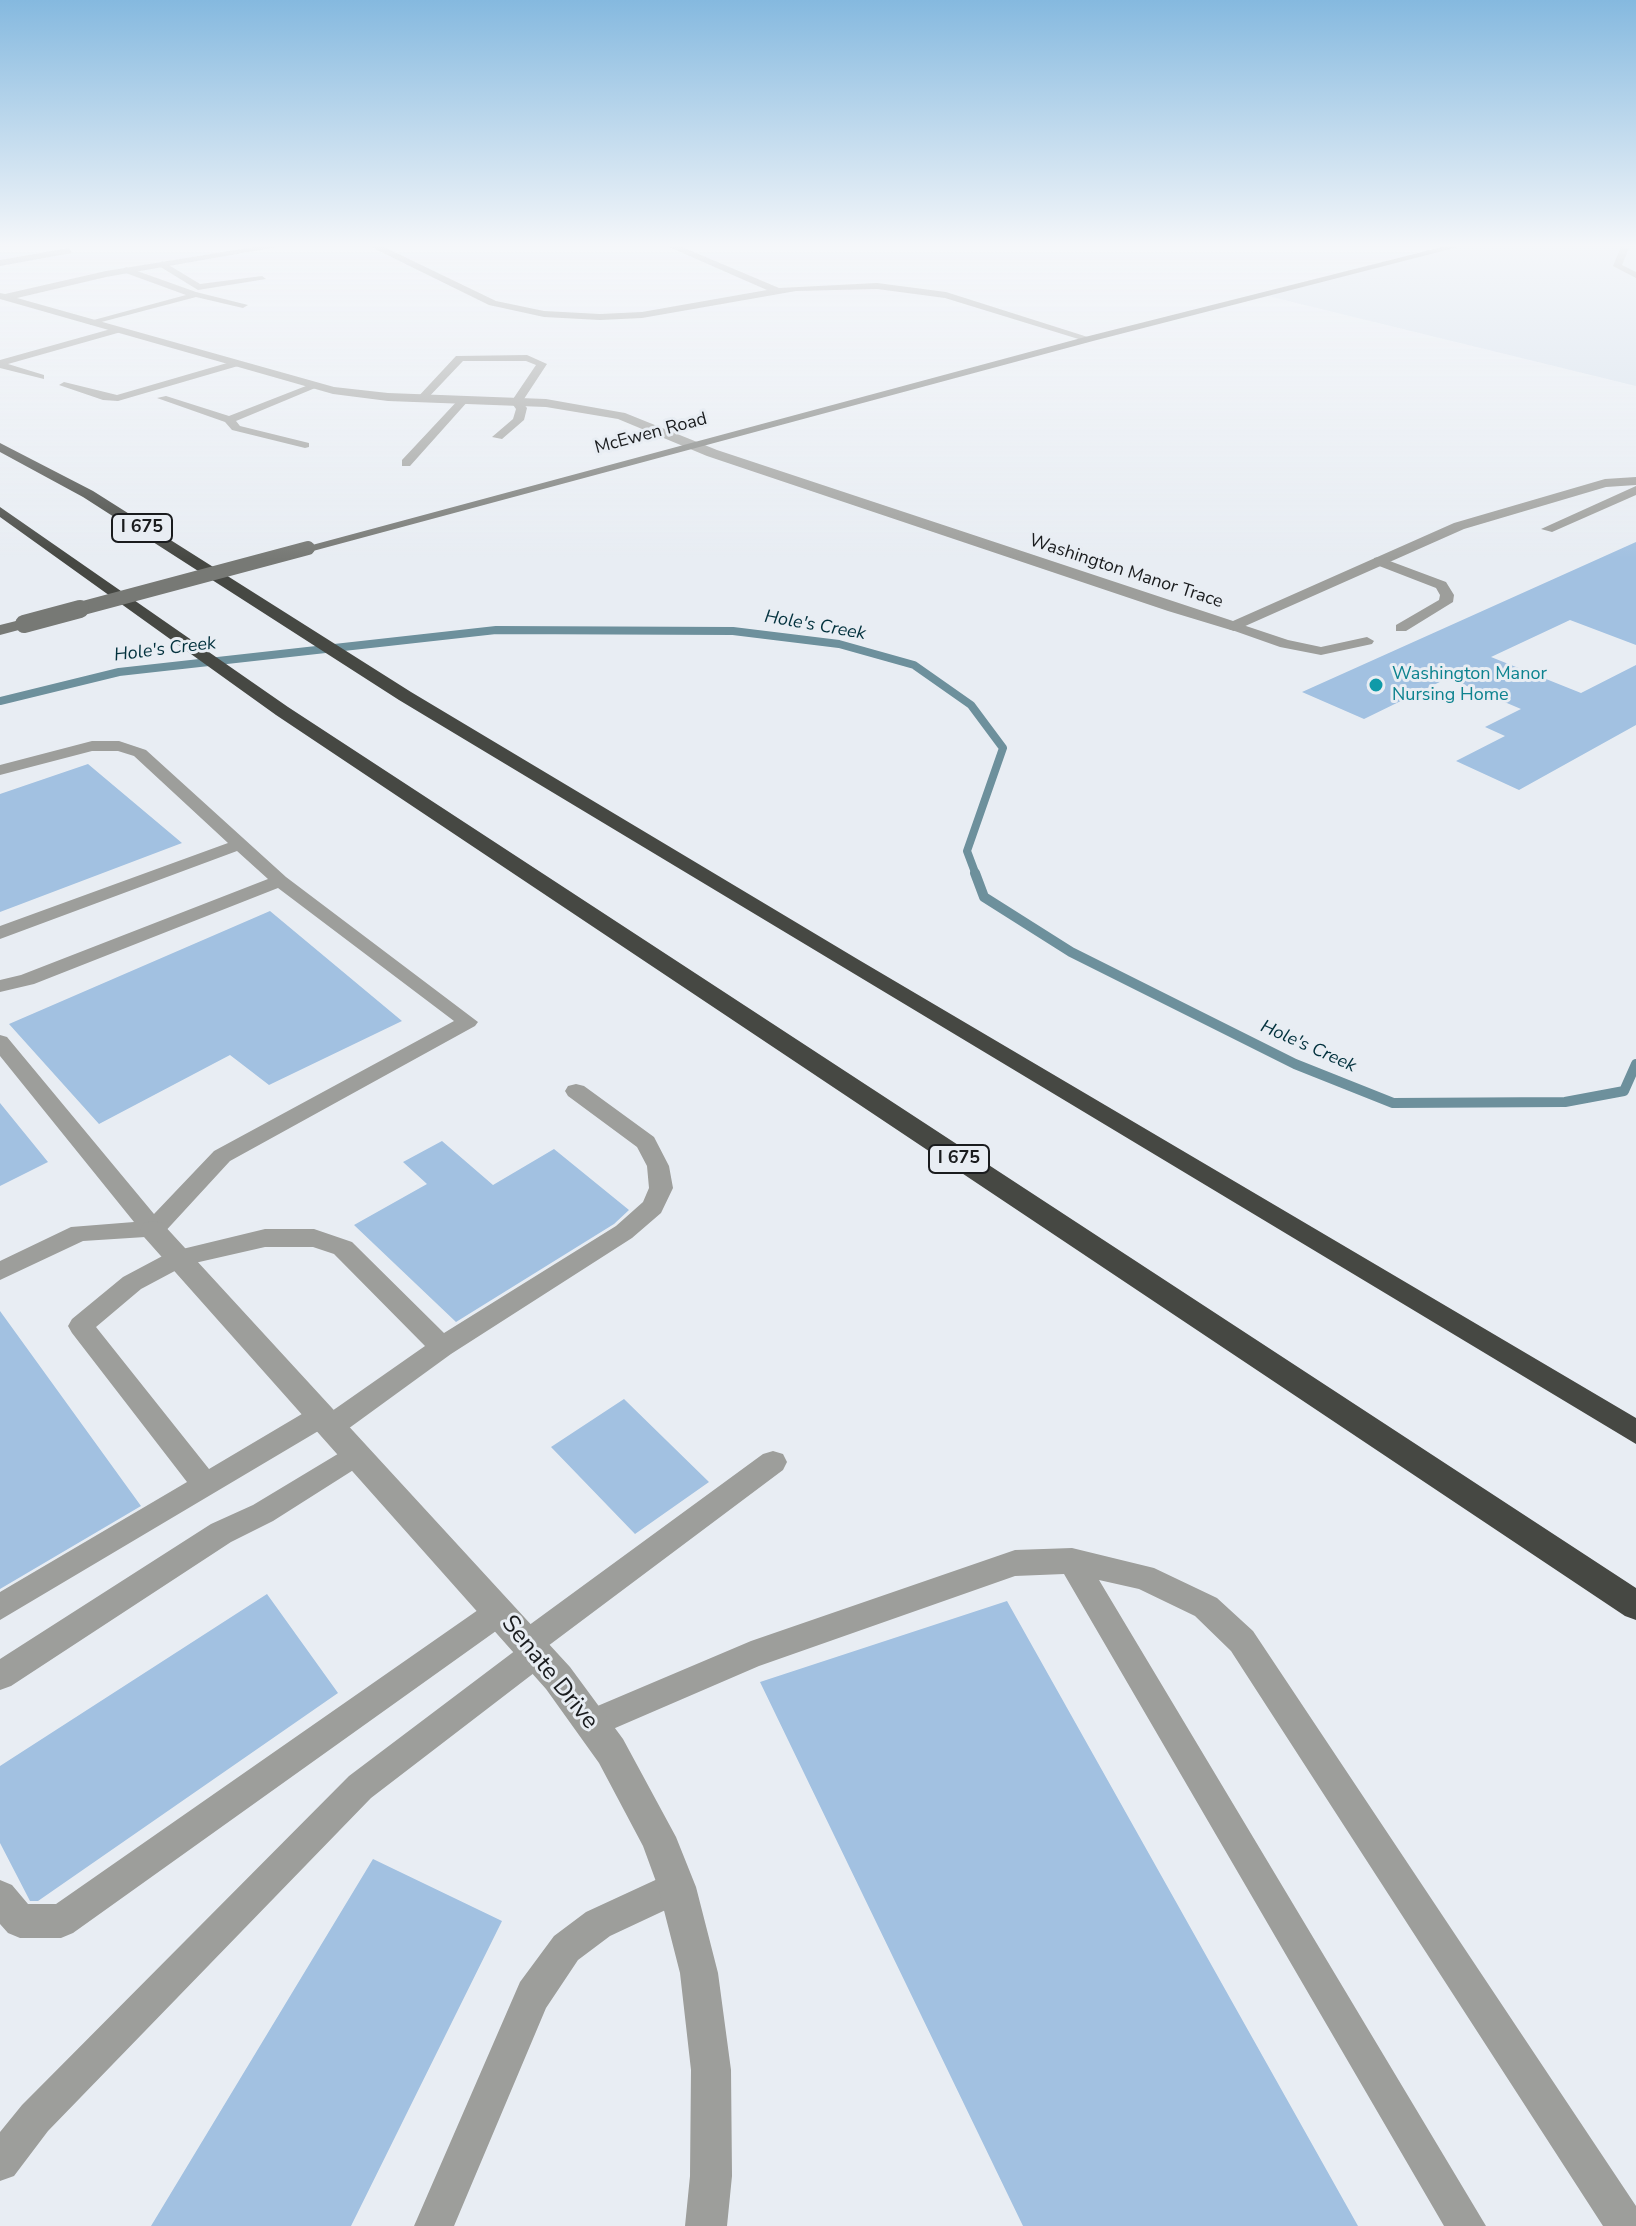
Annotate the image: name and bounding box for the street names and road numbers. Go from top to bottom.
street label: McEwen Road [592,409,710,459]
road number: I 675 [112,514,172,542]
street label: Washington Manor Trace [1026,530,1226,614]
road number: I 675 [929,1145,989,1173]
street label: Senate Drive [494,1610,604,1736]

